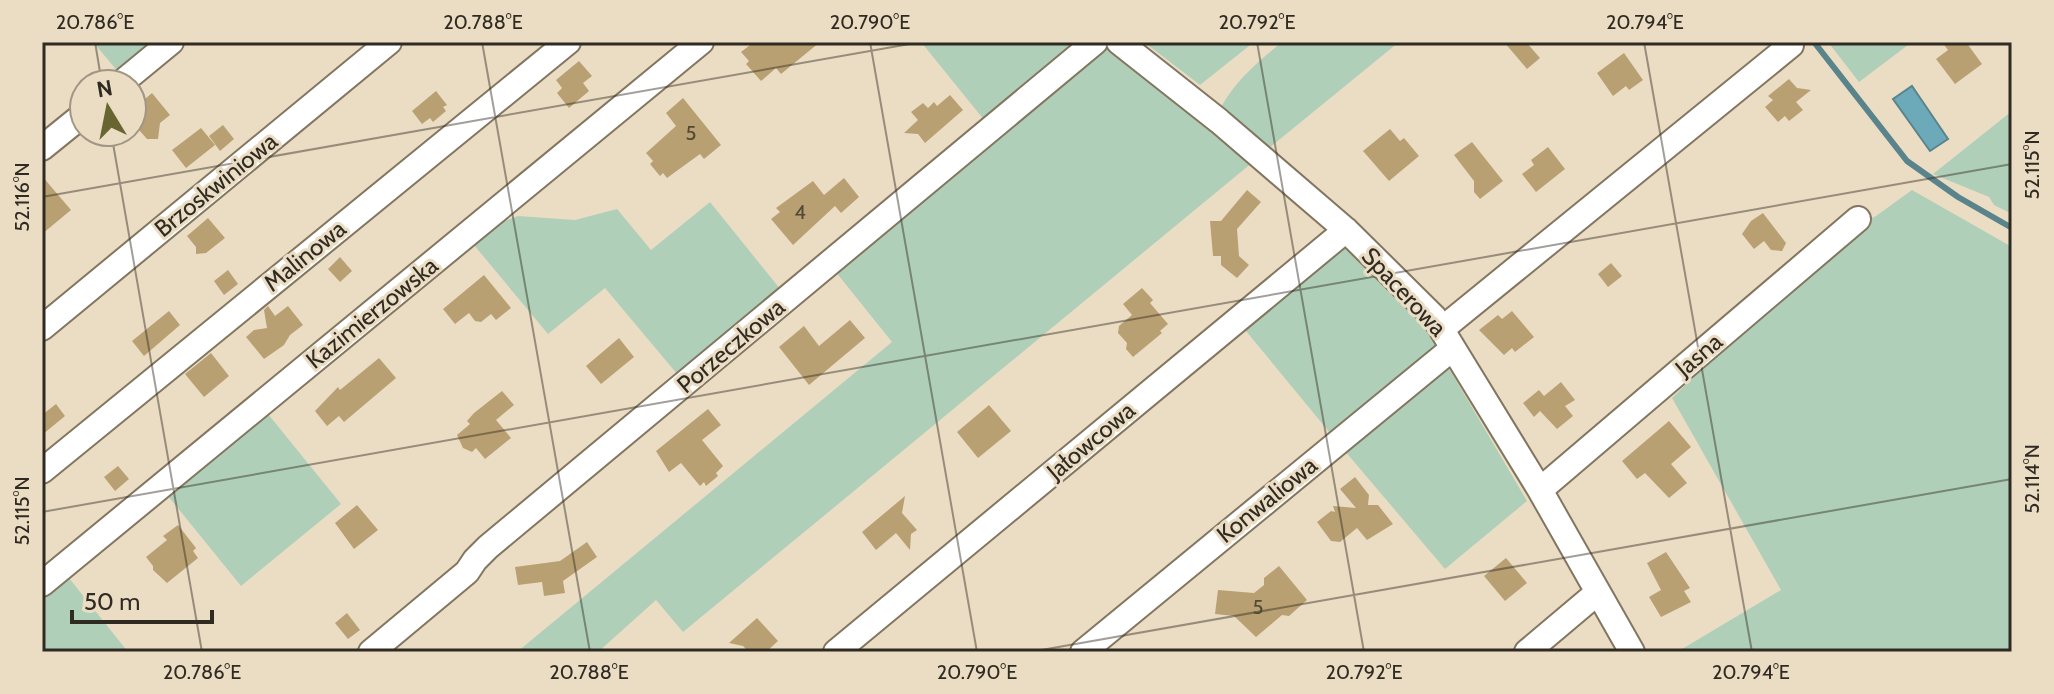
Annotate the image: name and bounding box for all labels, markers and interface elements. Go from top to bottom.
text: 20.786°E [56,10,134,34]
text: 20.788°E [443,10,523,34]
text: 20.790°E [830,10,910,34]
text: 20.792°E [1218,10,1296,34]
text: 20.794°E [1606,10,1684,34]
north arrow [68,68,148,148]
text: N [95,74,115,103]
house number: 5 [686,121,696,145]
street label: Brzoskwiniowa [148,126,283,243]
text: 52.115°N [2020,131,2044,199]
text: 52.116°N [10,162,34,232]
house number: 4 [794,200,806,224]
street label: Malinowa [258,214,352,297]
street label: Spacerowa [1356,241,1453,342]
street label: Kazimierzowska [300,250,444,375]
street label: Porzeczkowa [671,292,791,399]
street label: Jasna [1669,326,1728,383]
street label: Jałowcowa [1040,395,1141,486]
text: 52.114°N [2020,444,2044,514]
street label: Konwaliowa [1211,450,1323,549]
text: 52.115°N [10,477,34,545]
scale bar [72,574,212,624]
text: 50 m [84,587,140,616]
house number: 5 [1253,595,1263,619]
text: 20.786°E [163,660,241,684]
text: 20.788°E [549,660,629,684]
text: 20.790°E [937,660,1017,684]
text: 20.792°E [1325,660,1403,684]
text: 20.794°E [1712,660,1790,684]

